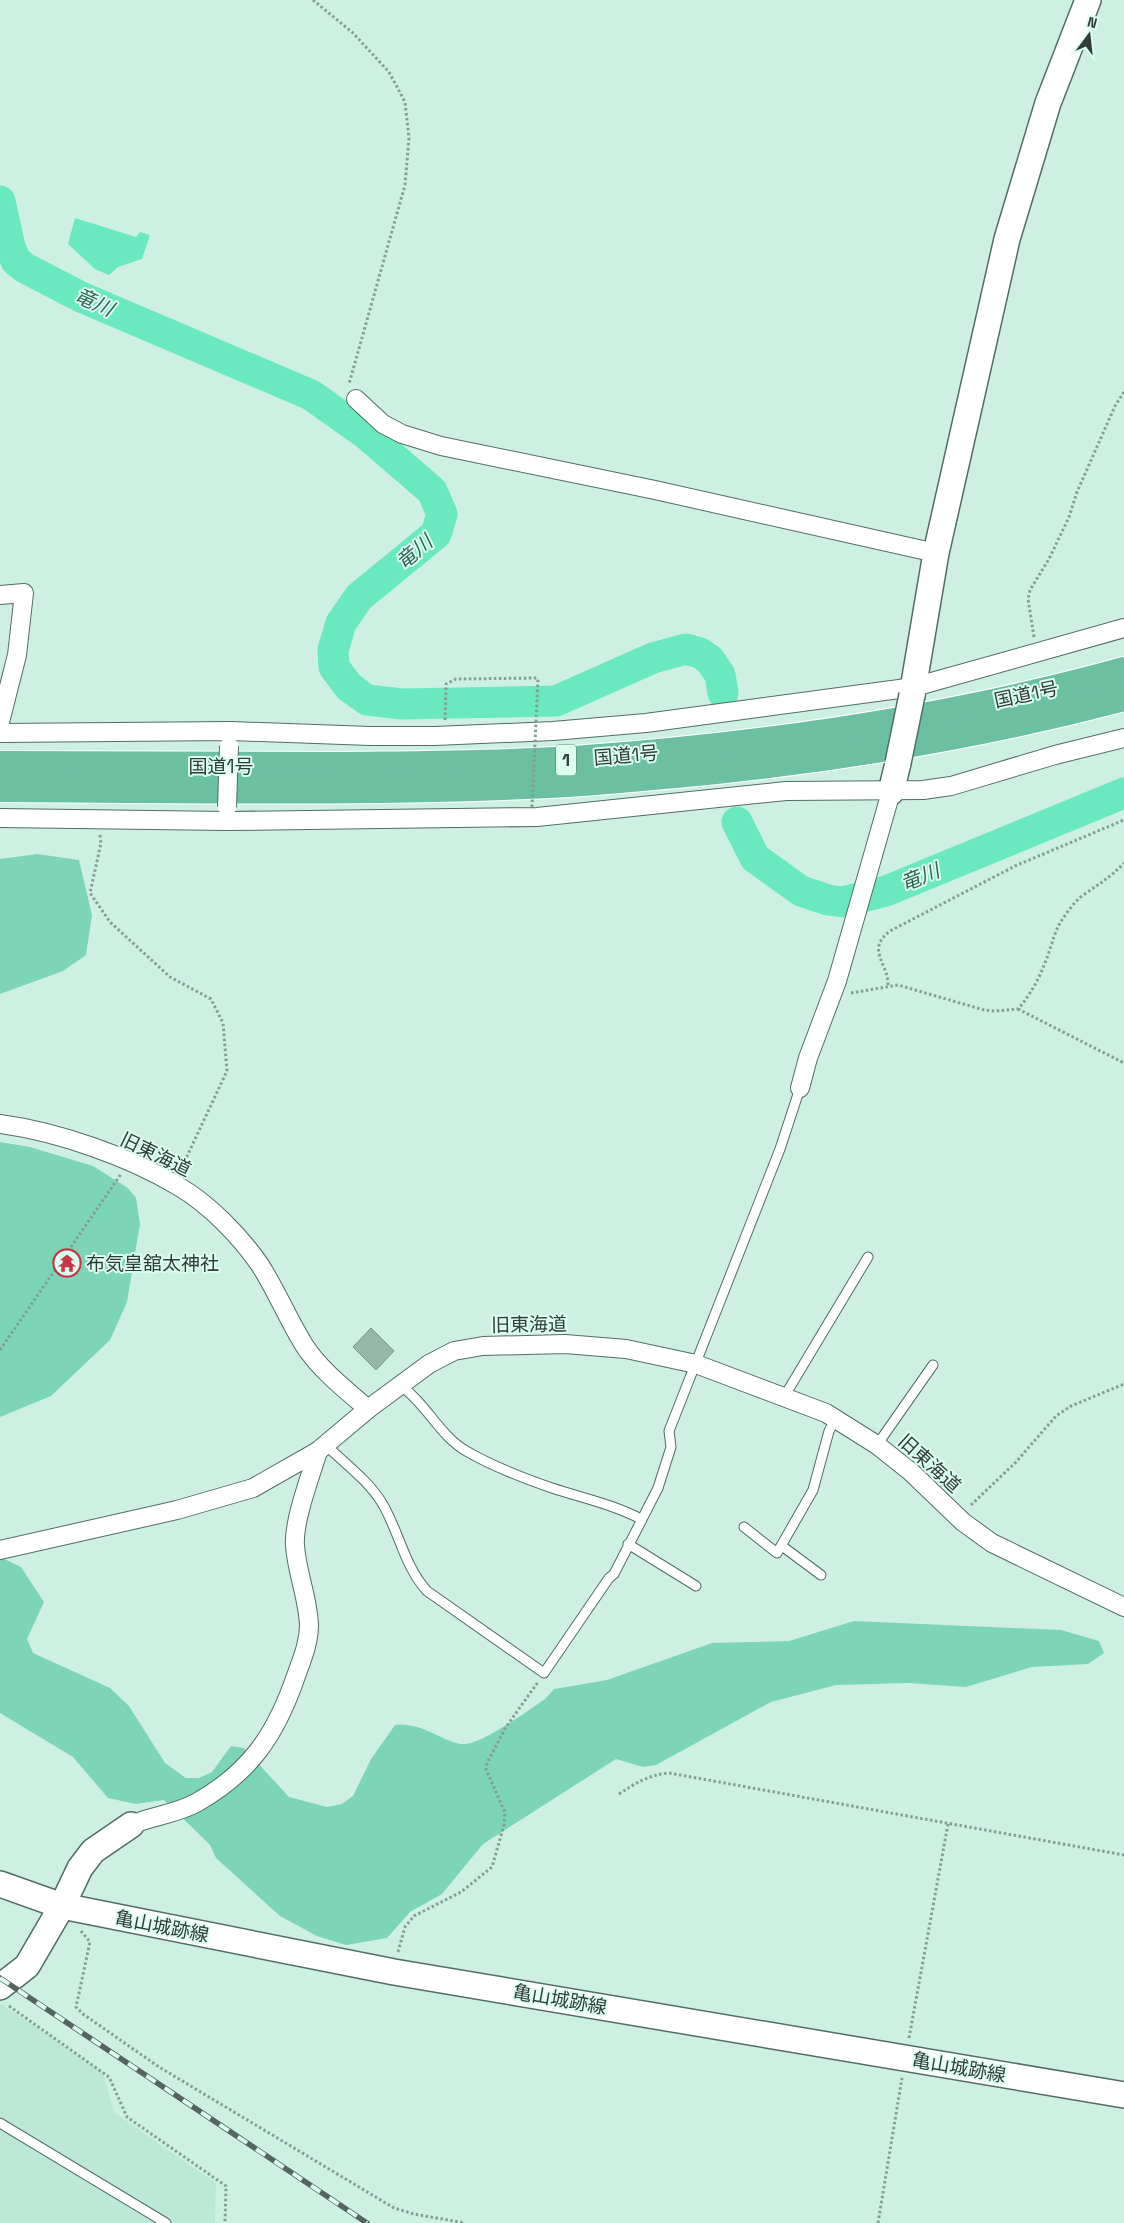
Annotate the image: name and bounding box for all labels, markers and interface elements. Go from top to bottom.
north arrow [1064,10,1114,60]
text: N [1085,13,1099,32]
water label: 竜川 [70,282,119,323]
water label: 竜川 [390,528,439,575]
street label: 国道1号 [992,676,1060,713]
street label: 国道1号 [593,740,659,771]
road number: 1 [556,744,576,776]
street label: 国道1号 [189,754,253,779]
water label: 竜川 [897,857,945,897]
street label: 旧東海道 [116,1127,195,1182]
temple icon: 布気皇舘太神社 [52,1248,82,1278]
place label: 布気皇舘太神社 [86,1251,219,1276]
street label: 旧東海道 [491,1311,567,1338]
street label: 旧東海道 [893,1429,966,1498]
street label: 亀山城跡線 [113,1905,211,1948]
street label: 亀山城跡線 [511,1979,609,2020]
street label: 亀山城跡線 [910,2047,1008,2088]

